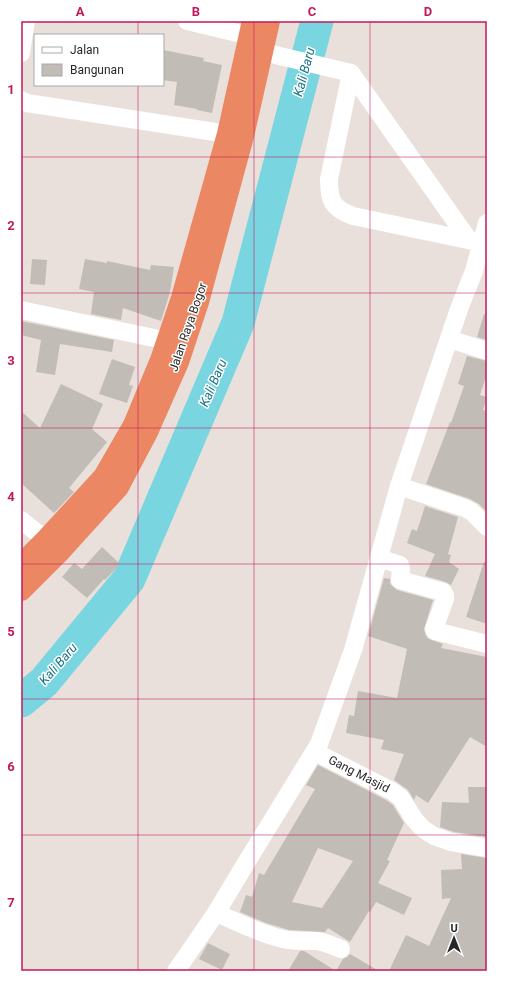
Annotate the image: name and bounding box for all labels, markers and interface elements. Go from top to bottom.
text: A [76,4,85,19]
text: B [192,4,200,19]
text: C [308,4,317,19]
text: D [424,4,432,19]
legend [34,34,164,86]
text: Jalan [70,43,99,57]
water label: Kali Baru [290,46,318,98]
text: Bangunan [70,63,124,77]
text: 1 [7,82,15,97]
text: 2 [7,218,15,233]
street label: Jalan Raya Bogor [166,281,210,373]
text: 3 [7,353,15,368]
water label: Kali Baru [196,357,230,409]
text: 4 [7,489,15,504]
text: 5 [7,624,15,639]
water label: Kali Baru [36,640,80,688]
street label: Gang Masjid [326,753,392,795]
text: 6 [7,759,15,774]
text: 7 [7,895,15,910]
north arrow [434,918,474,958]
text: U [450,922,458,935]

